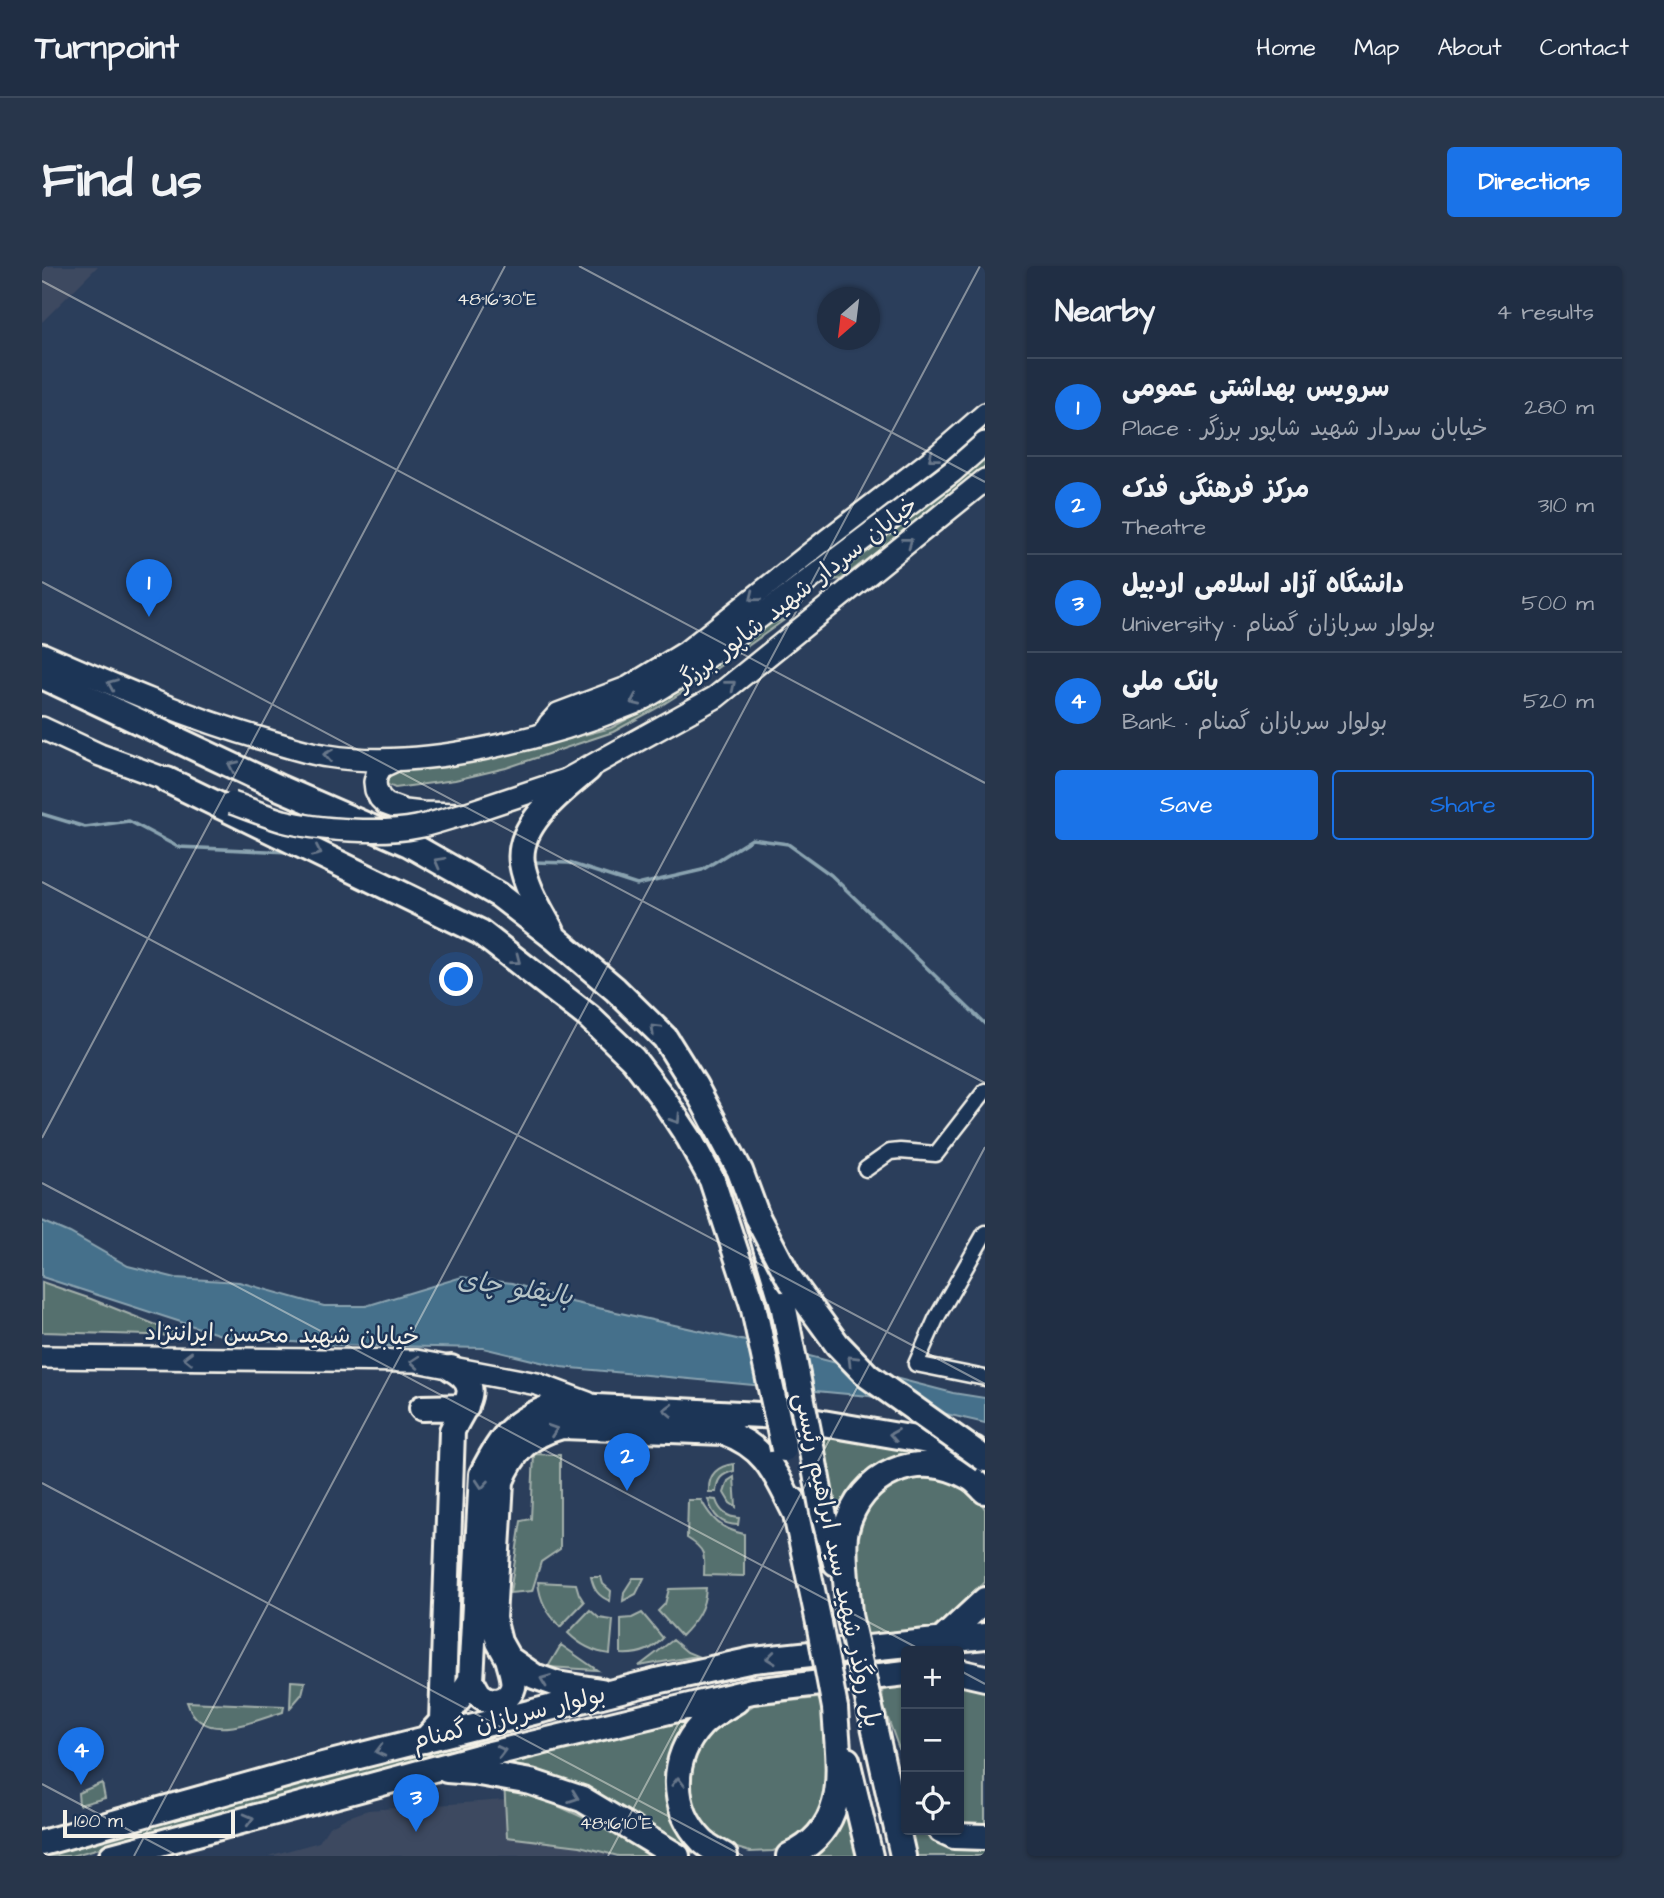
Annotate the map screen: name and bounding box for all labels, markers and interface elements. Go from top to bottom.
text: Turnpoint [35,25,179,71]
text: Home [1256,31,1316,65]
text: Map [1354,31,1399,65]
text: About [1437,31,1502,65]
text: Contact [1540,31,1629,65]
button: Directions [1447,147,1622,217]
text: Find us [42,148,202,216]
text: 48°16'30"E [457,287,537,312]
north arrow [817,287,880,350]
text: Nearby [1055,291,1155,333]
text: 4 results [1496,296,1594,328]
text: سرویس بهداشتی عمومی [1122,370,1389,406]
text: 1 [1077,391,1079,423]
text: 280 m [1524,391,1594,423]
text: Place · خیابان سردار شهید شاپور برزگر [1122,412,1488,444]
one-way arrow [928,449,941,462]
text: مرکز فرهنگی فدک [1122,471,1309,507]
street label: خیابان سردار شهید شاپور برزگر [667,488,925,701]
text: 2 [1071,489,1085,521]
text: 310 m [1538,489,1594,521]
text: Theatre [1122,511,1206,543]
one-way arrow [900,538,913,550]
pin: 1 [126,559,172,617]
text: دانشگاه آزاد اسلامی اردبیل [1122,566,1404,602]
text: 3 [1072,587,1084,619]
text: 500 m [1522,587,1594,619]
one-way arrow [749,589,761,602]
text: University · بولوار سربازان گمنام [1122,608,1435,640]
text: بانک ملی [1122,664,1219,700]
one-way arrow [107,678,120,692]
one-way arrow [723,680,735,693]
text: 4 [1070,685,1086,717]
text: 520 m [1523,685,1594,717]
one-way arrow [630,693,642,707]
text: Bank · بولوار سربازان گمنام [1122,706,1387,738]
one-way arrow [322,749,334,764]
one-way arrow [228,760,240,774]
button: Save [1055,770,1318,840]
button: Share [1332,770,1594,840]
one-way arrow [310,844,322,858]
one-way arrow [434,857,447,870]
one-way arrow [508,952,521,965]
your location [439,962,473,996]
one-way arrow [651,1025,664,1038]
one-way arrow [668,1111,681,1124]
water label: بالیقلو چای [455,1261,576,1315]
street label: خیابان شهید محسن ایراننژاد [144,1316,420,1354]
one-way arrow [182,1351,193,1366]
one-way arrow [409,1355,420,1370]
one-way arrow [847,1355,860,1368]
street label: پل روگذر شهید سید ابراهیم رئیسی [785,1390,889,1730]
one-way arrow [662,1403,673,1418]
one-way arrow [547,1423,559,1438]
one-way arrow [888,1428,900,1443]
pin: 2 [604,1433,650,1491]
one-way arrow [475,1479,490,1490]
map controls [901,1646,964,1835]
button: + [901,1646,964,1709]
one-way arrow [765,1650,776,1665]
one-way arrow [540,1674,552,1688]
street label: بولوار سربازان گمنام [409,1678,609,1759]
button: − [901,1709,964,1772]
pin: 4 [58,1727,104,1785]
one-way arrow [374,1743,386,1757]
one-way arrow [495,1745,507,1759]
button: locate [901,1772,964,1835]
pin: 3 [393,1774,439,1832]
one-way arrow [670,1777,686,1787]
one-way arrow [568,1789,580,1803]
scale bar [63,1807,234,1839]
text: 100 m [74,1808,123,1835]
text: 48°16'10"E [580,1811,653,1836]
one-way arrow [243,1813,255,1827]

